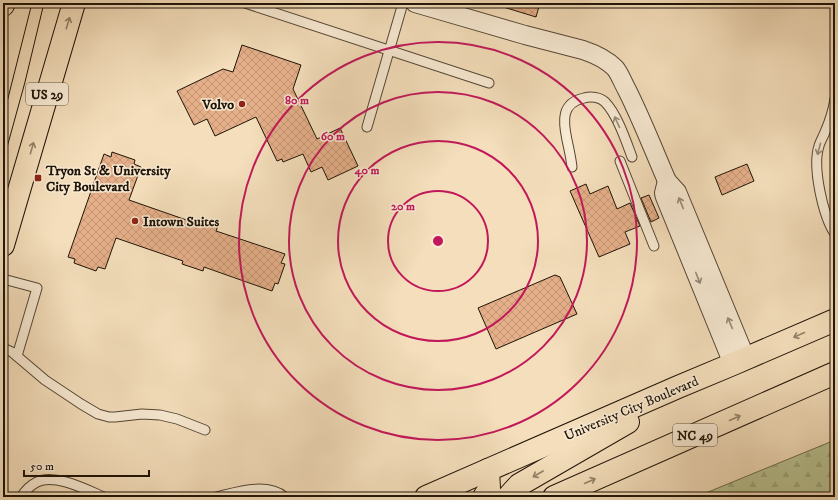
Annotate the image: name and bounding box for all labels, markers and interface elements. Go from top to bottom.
one-way arrow [65,17,72,30]
road number: US 29 [26,83,68,105]
text: 80 m [285,93,309,108]
place label: Volvo [201,96,234,114]
marker: Volvo [237,99,247,109]
one-way arrow [613,116,620,128]
text: 60 m [321,129,345,144]
one-way arrow [29,142,36,155]
one-way arrow [815,143,822,156]
place label: Tryon St & University City Boulevard [45,162,171,196]
text: 40 m [354,163,379,178]
marker: Tryon St & University City Boulevard [33,173,43,183]
one-way arrow [677,197,684,209]
text: 20 m [391,199,415,214]
place label: Intown Suites [143,213,219,231]
marker: Intown Suites [130,216,140,226]
centre of rings [431,234,445,248]
one-way arrow [694,271,702,283]
one-way arrow [726,317,734,329]
one-way arrow [794,332,806,339]
street label: University City Boulevard [561,372,701,445]
one-way arrow [728,413,740,421]
road number: NC 49 [673,424,717,446]
scale bar [24,452,149,478]
text: 50 m [30,459,54,474]
one-way arrow [532,470,544,478]
one-way arrow [584,477,596,484]

